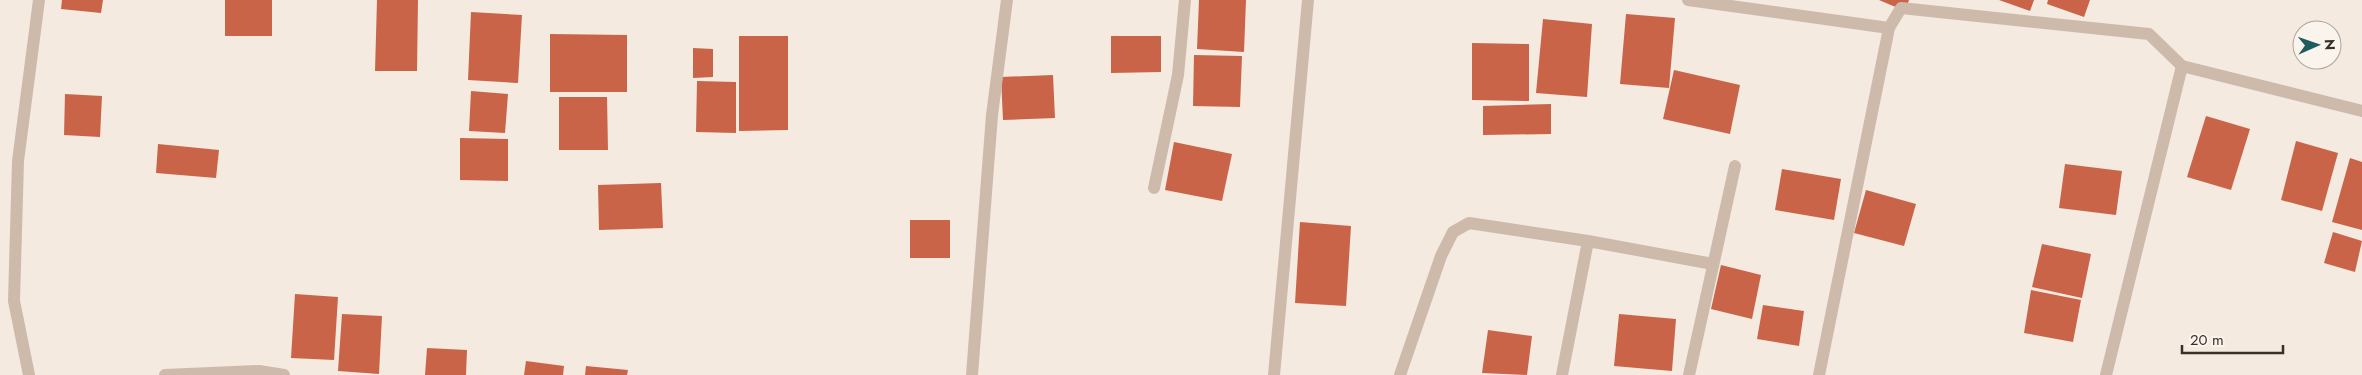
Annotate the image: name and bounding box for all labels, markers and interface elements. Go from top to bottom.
north arrow [2292,20,2342,70]
text: N [2320,39,2340,50]
scale bar [2182,322,2283,354]
text: 20 m [2190,329,2224,351]

